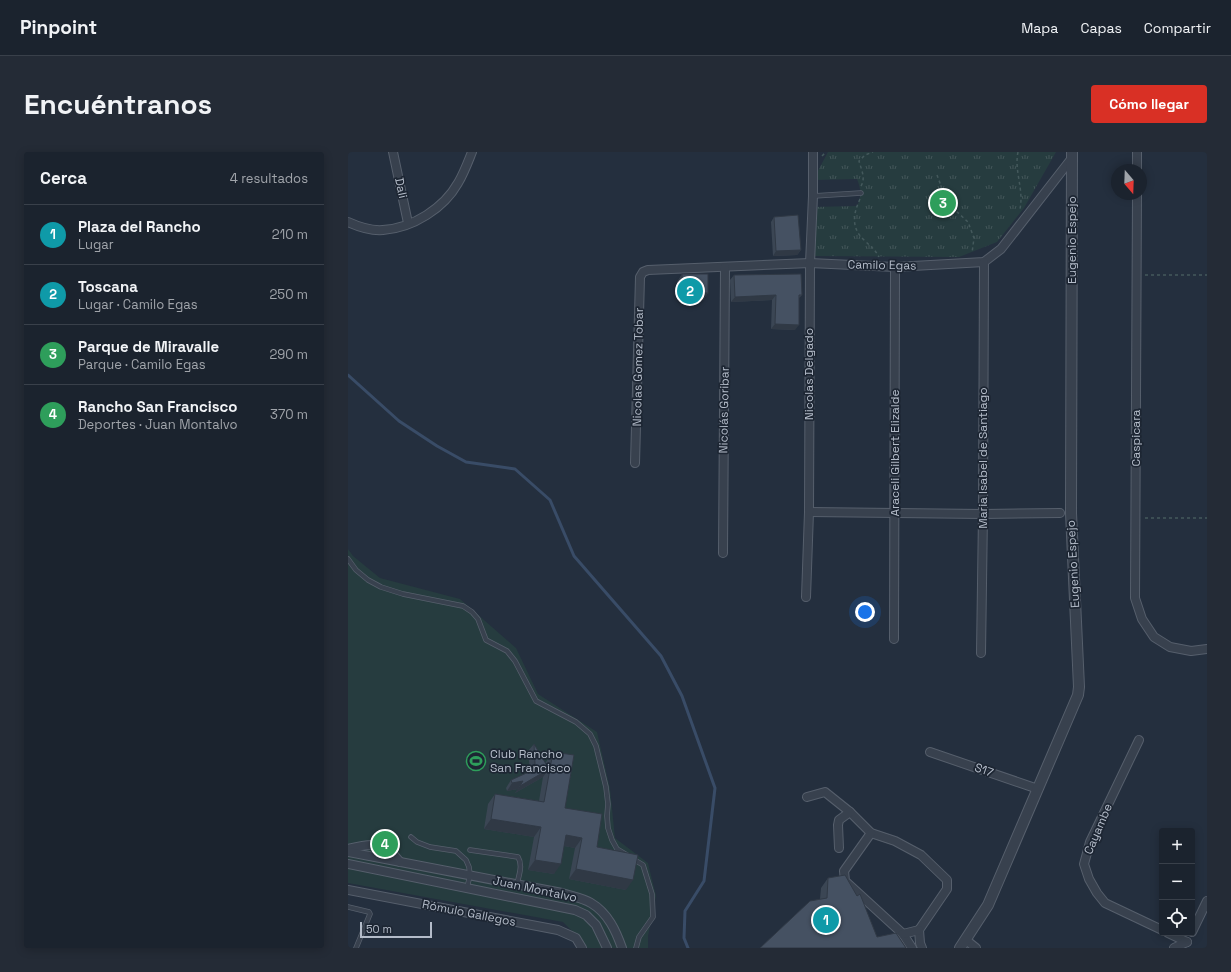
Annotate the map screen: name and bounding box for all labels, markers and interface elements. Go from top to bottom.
text: Pinpoint [20,15,97,40]
text: Mapa [1021,19,1058,37]
text: Capas [1080,19,1122,37]
text: Compartir [1144,19,1211,37]
button: Cómo llegar [1091,85,1207,123]
text: Encuéntranos [24,86,212,122]
north arrow [1111,164,1147,200]
text: Cerca [40,167,87,189]
text: 4 resultados [230,170,308,187]
street label: Dali [391,176,411,200]
pin: 3 [930,188,956,218]
street label: Eugenio Espejo [1064,196,1080,284]
text: Plaza del Rancho [78,217,201,236]
text: 1 [50,226,56,243]
text: 210 m [272,226,308,243]
text: Lugar [78,236,114,253]
street label: Camilo Egas [847,256,917,274]
pin: 2 [677,276,703,306]
text: Toscana [78,277,138,296]
text: 2 [49,286,57,303]
text: 250 m [270,286,308,303]
text: Lugar · Camilo Egas [78,296,198,313]
street label: Nicolas Gomez Tobar [629,307,647,426]
street label: Nicolas Delgado [801,328,817,420]
text: Parque de Miravalle [78,337,219,356]
text: 3 [49,346,57,363]
text: 290 m [269,346,308,363]
text: Parque · Camilo Egas [78,356,206,373]
street label: Nicolás Goribar [715,366,733,453]
street label: Maria Isabel de Santiago [975,387,991,529]
street label: Araceli Gilbert Elizalde [887,389,903,517]
text: Rancho San Francisco [78,397,238,416]
text: 4 [49,406,57,423]
text: 370 m [270,406,308,423]
street label: Caspicara [1128,409,1144,466]
text: Deportes · Juan Montalvo [78,416,238,433]
street label: Eugenio Espejo [1063,520,1083,608]
your location [855,602,875,622]
place label: Club Rancho San Francisco [490,746,571,776]
sports icon: Club Rancho San Francisco [465,750,487,772]
street label: S17 [972,759,996,781]
street label: Cayambe [1080,801,1116,857]
map controls [1159,828,1195,936]
button: + [1159,828,1195,864]
pin: 4 [372,829,398,859]
button: − [1159,864,1195,900]
street label: Juan Montalvo [492,872,578,906]
street label: Rómulo Gallegos [421,896,517,930]
button: locate [1159,900,1195,936]
pin: 1 [813,905,839,935]
scale bar [360,920,432,939]
text: 50 m [366,922,392,936]

